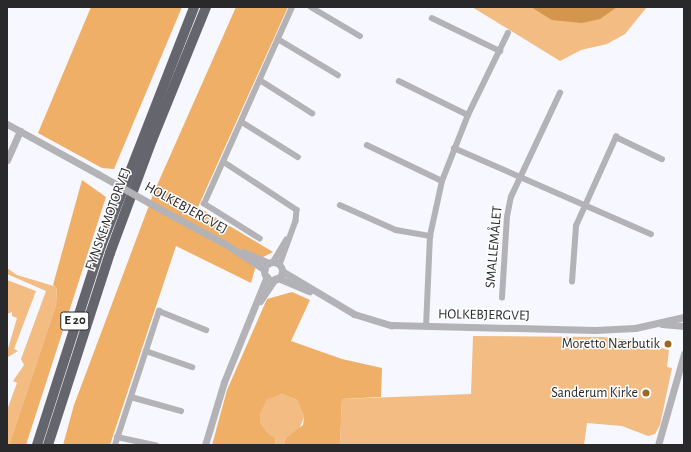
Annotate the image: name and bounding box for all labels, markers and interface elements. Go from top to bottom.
street label: FYNSKE MOTORVEJ [82,166,134,272]
street label: HOLKEBJERGVEJ [142,178,230,238]
street label: SMALLEMÅLET [482,205,506,289]
street label: HOLKEBJERGVEJ [438,306,530,324]
road number: E 20 [60,310,90,332]
place label: Moretto Nærbutik [562,336,660,352]
marker: Moretto Nærbutik [663,339,673,349]
place label: Sanderum Kirke [551,385,638,401]
marker: Sanderum Kirke [641,388,651,398]

